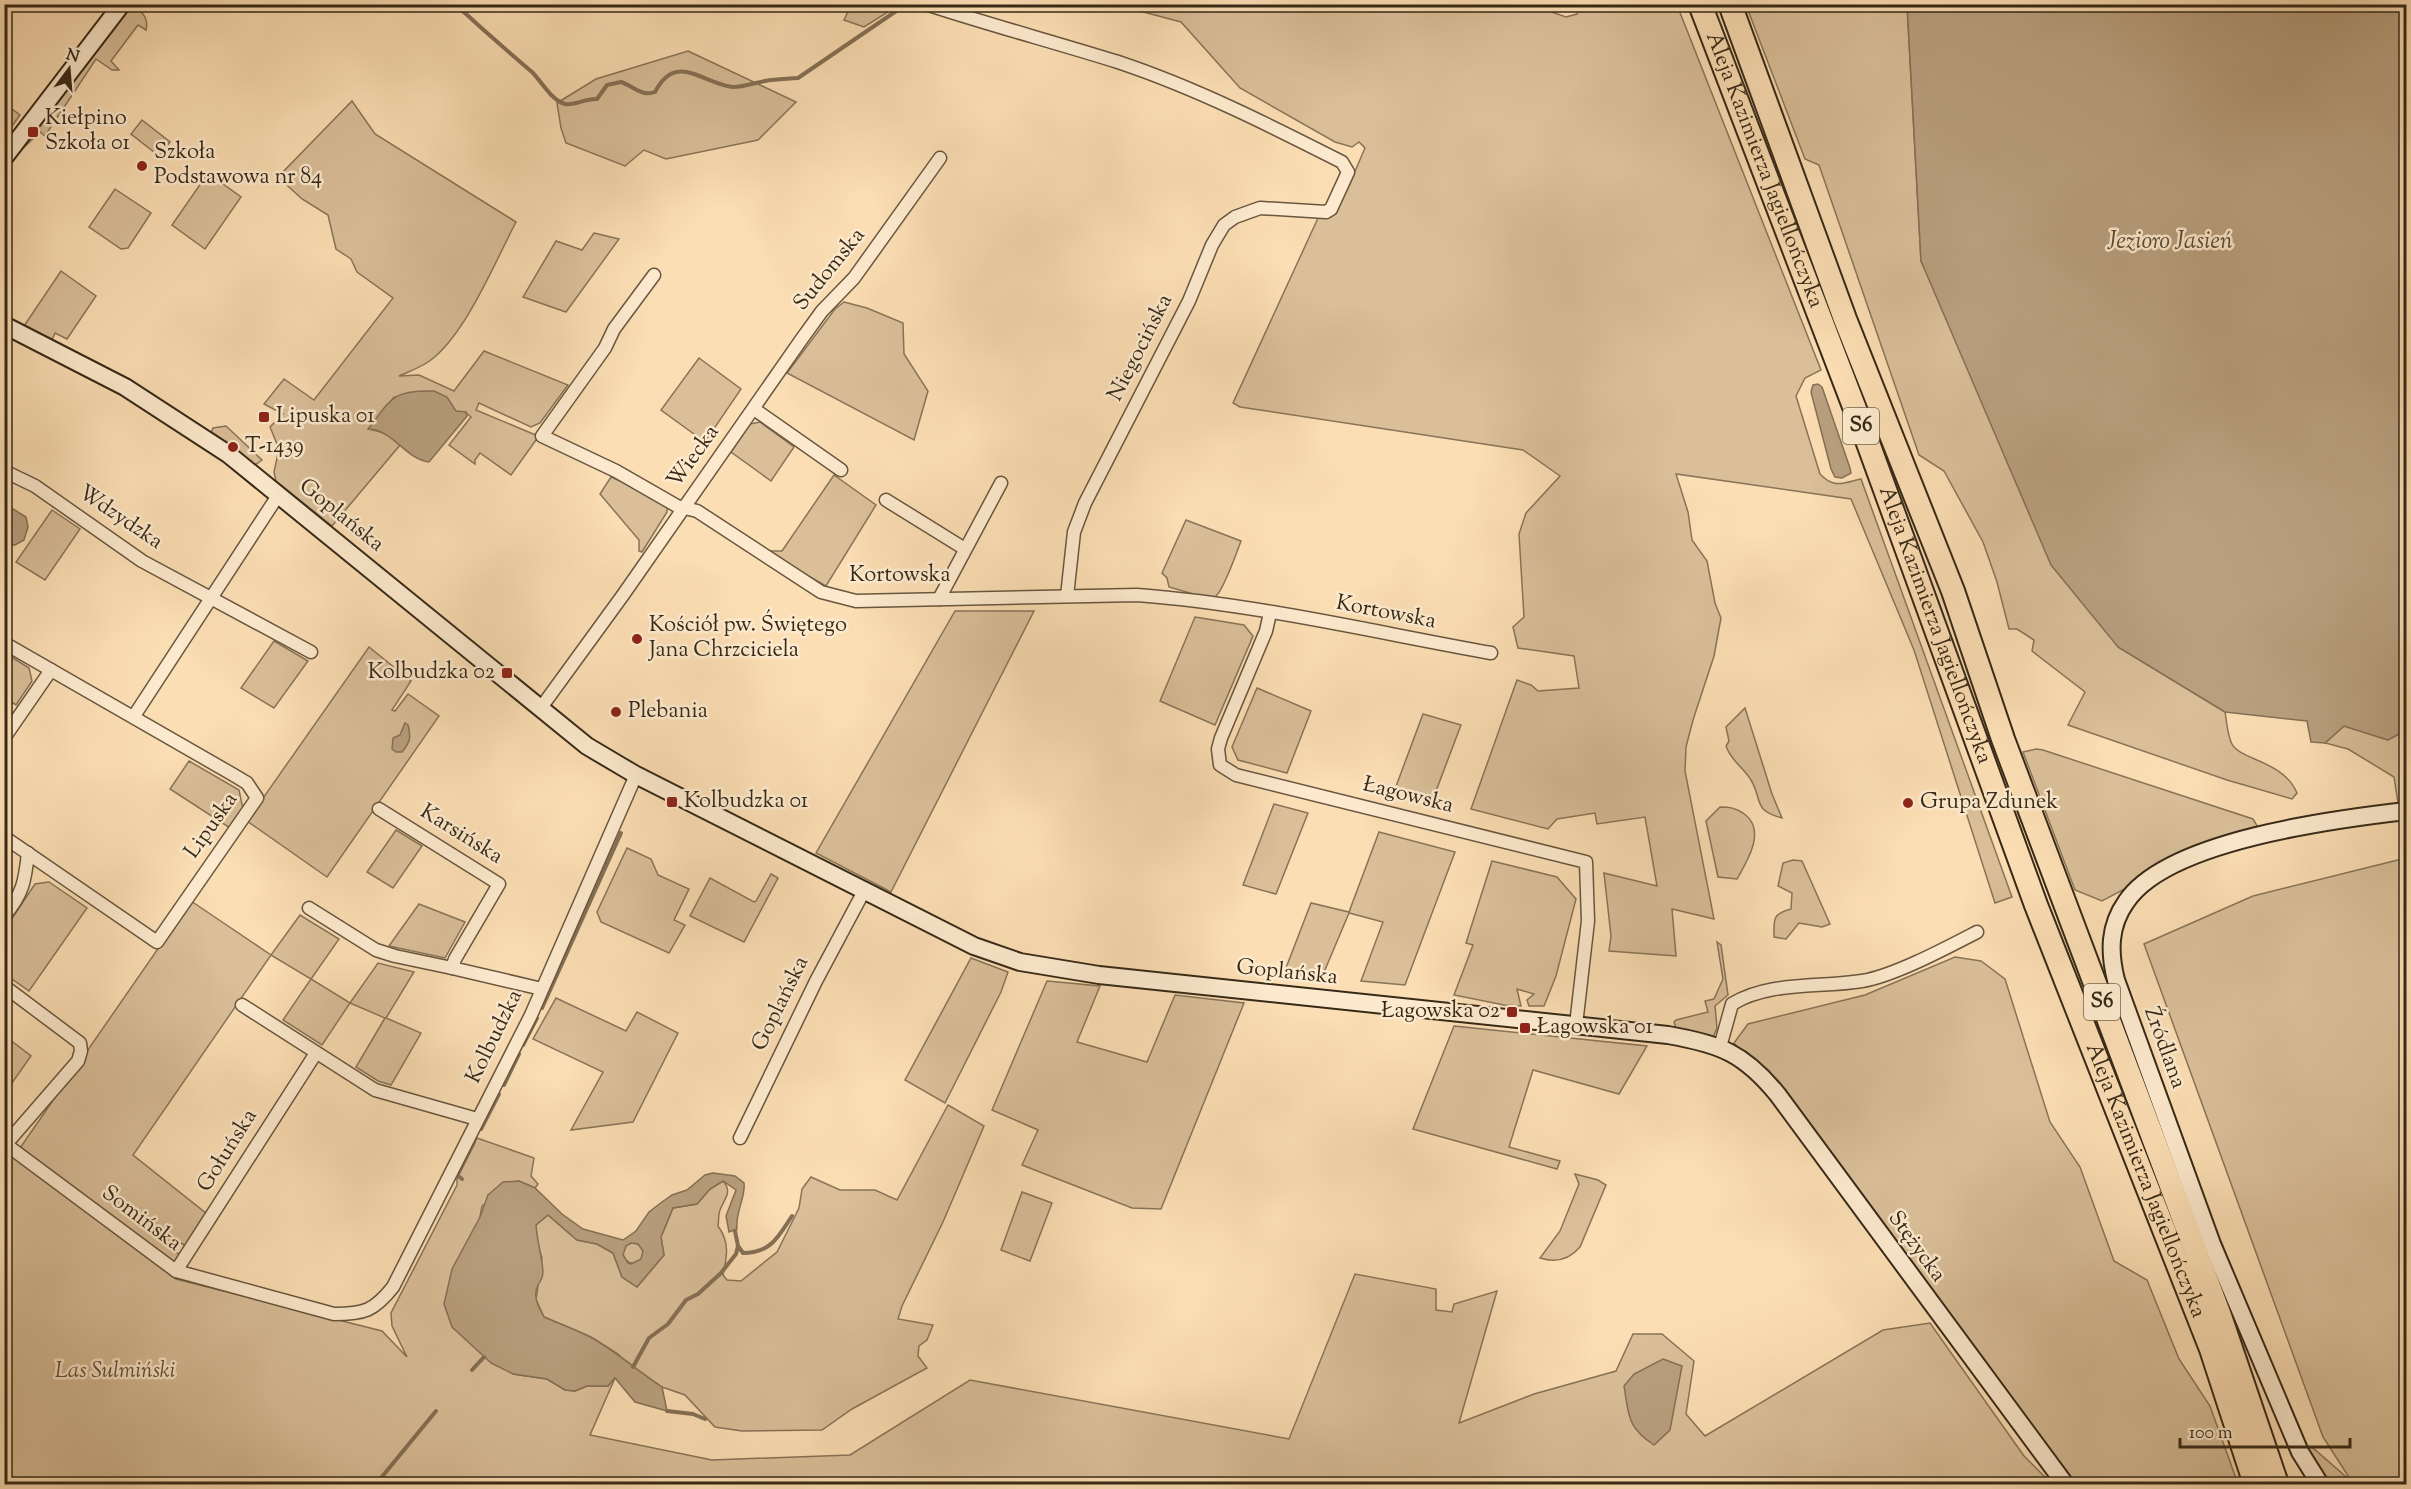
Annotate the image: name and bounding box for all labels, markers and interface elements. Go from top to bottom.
street label: Aleja Kazimierza Jagiellończyka [1696,28,1831,313]
north arrow [39,39,99,99]
text: N [63,44,82,70]
place label: Kiełpino Szkoła 01 [45,103,130,160]
marker: Kiełpino Szkoła 01 [26,125,40,139]
place label: Szkoła Podstawowa nr 84 [154,137,322,194]
marker: Szkoła Podstawowa nr 84 [135,159,149,173]
street label: Sudomska [786,221,874,319]
water label: Jezioro Jasień [2106,225,2233,259]
street label: Niegocińska [1100,289,1182,407]
place label: Lipuska 01 [276,401,375,433]
road number: S6 [1843,408,1879,444]
marker: Lipuska 01 [257,410,271,424]
street label: Wiecka [660,419,728,495]
place label: T-1439 [245,431,304,463]
marker: T-1439 [226,440,240,454]
street label: Goplańska [291,471,391,561]
street label: Wdzydzka [71,478,169,558]
street label: Aleja Kazimierza Jagiellończyka [1869,482,1999,768]
street label: Kortowska [849,560,951,592]
street label: Kortowska [1333,588,1439,638]
place label: Kościół pw. Świętego Jana Chrzciciela [648,609,847,667]
marker: Kościół pw. Świętego Jana Chrzciciela [630,632,644,646]
place label: Kolbudzka 02 [368,657,495,689]
marker: Kolbudzka 02 [500,666,514,680]
place label: Plebania [628,696,708,728]
marker: Plebania [609,705,623,719]
street label: Łagowska [1359,769,1457,823]
street label: Lipuska [177,786,247,866]
place label: Kolbudzka 01 [684,786,809,818]
place label: Grupa Zdunek [1920,787,2058,819]
marker: Kolbudzka 01 [665,795,679,809]
marker: Grupa Zdunek [1901,796,1915,810]
street label: Karsińska [413,797,509,873]
street label: Goplańska [744,951,818,1057]
street label: Goplańska [1235,952,1339,994]
road number: S6 [2084,984,2120,1020]
street label: Kolbudzka [459,985,531,1089]
place label: Łagowska 02 [1381,996,1500,1028]
street label: Źródlana [2135,1002,2194,1093]
marker: Łagowska 02 [1505,1005,1519,1019]
place label: Łagowska 01 [1537,1012,1653,1044]
marker: Łagowska 01 [1518,1021,1532,1035]
street label: Aleja Kazimierza Jagiellończyka [2076,1039,2213,1323]
street label: Gołuńska [190,1103,266,1199]
street label: Somińska [94,1178,188,1260]
street label: Stężycka [1879,1205,1953,1289]
park label: Las Sulmiński [55,1356,175,1388]
scale bar [2180,1411,2350,1449]
text: 100 m [2189,1421,2233,1447]

